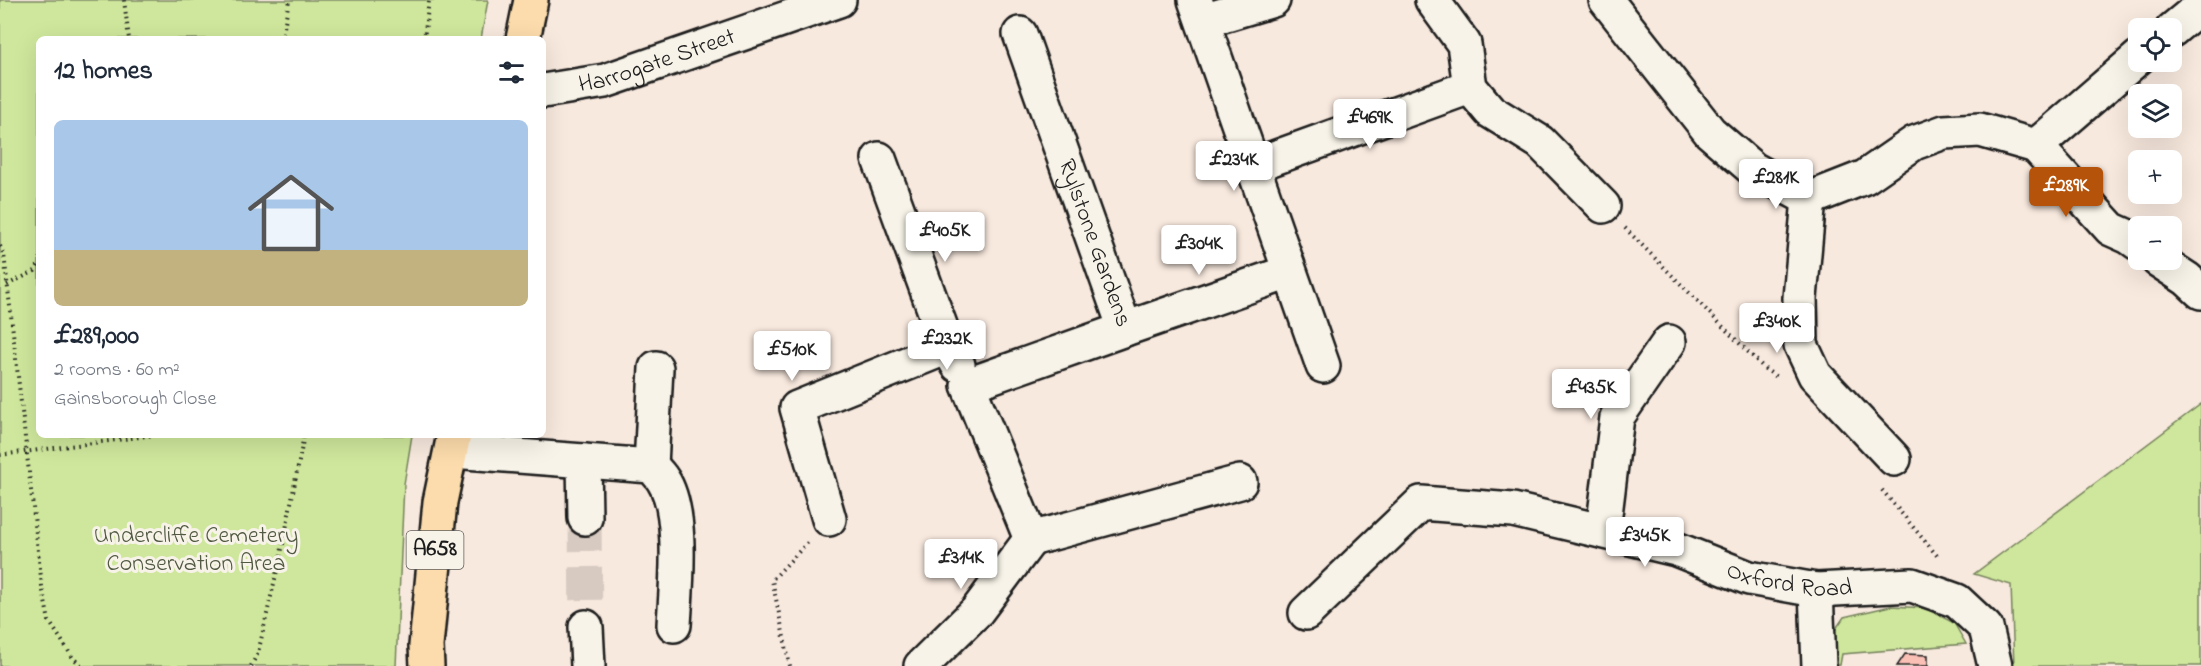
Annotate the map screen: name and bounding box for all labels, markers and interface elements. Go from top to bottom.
map controls [2128,18,2182,270]
button: locate [2128,18,2182,72]
street label: Harrogate Street [576,20,740,103]
text: 12 homes [54,53,153,91]
icon: filters [495,56,528,89]
button: layers [2128,84,2182,138]
pin: £469K [1328,99,1412,150]
text: £469K [1347,104,1393,133]
pin: £234K [1192,141,1276,192]
text: £234K [1210,146,1258,175]
button: + [2128,150,2182,204]
street label: Rylstone Gardens [1048,154,1140,332]
icon: home [237,159,345,267]
pin: £281K [1734,159,1818,210]
text: £281K [1753,164,1799,193]
pin: £289K [2024,167,2108,218]
text: £289K [2043,172,2089,201]
pin: £405K [903,212,987,263]
button: − [2128,216,2182,270]
text: £405K [920,217,970,246]
pin: £304K [1157,225,1241,276]
text: £304K [1175,230,1223,259]
pin: £340K [1735,303,1819,354]
text: £340K [1753,308,1801,337]
text: £289,000 [54,318,139,356]
pin: £232K [905,320,989,371]
text: £232K [922,325,972,354]
pin: £510K [750,331,834,382]
text: £510K [768,336,816,365]
text: 2 rooms · 60 m² [54,356,180,385]
pin: £435K [1549,369,1633,420]
text: £435K [1566,374,1616,403]
text: Gainsborough Close [54,385,217,414]
pin: £345K [1603,517,1687,568]
park label: Undercliffe Cemetery Conservation Area [94,519,298,582]
text: £345K [1620,522,1670,551]
road number: A658 [406,531,464,569]
pin: £314K [919,539,1003,590]
text: £314K [938,544,984,573]
street label: Oxford Road [1721,553,1854,608]

